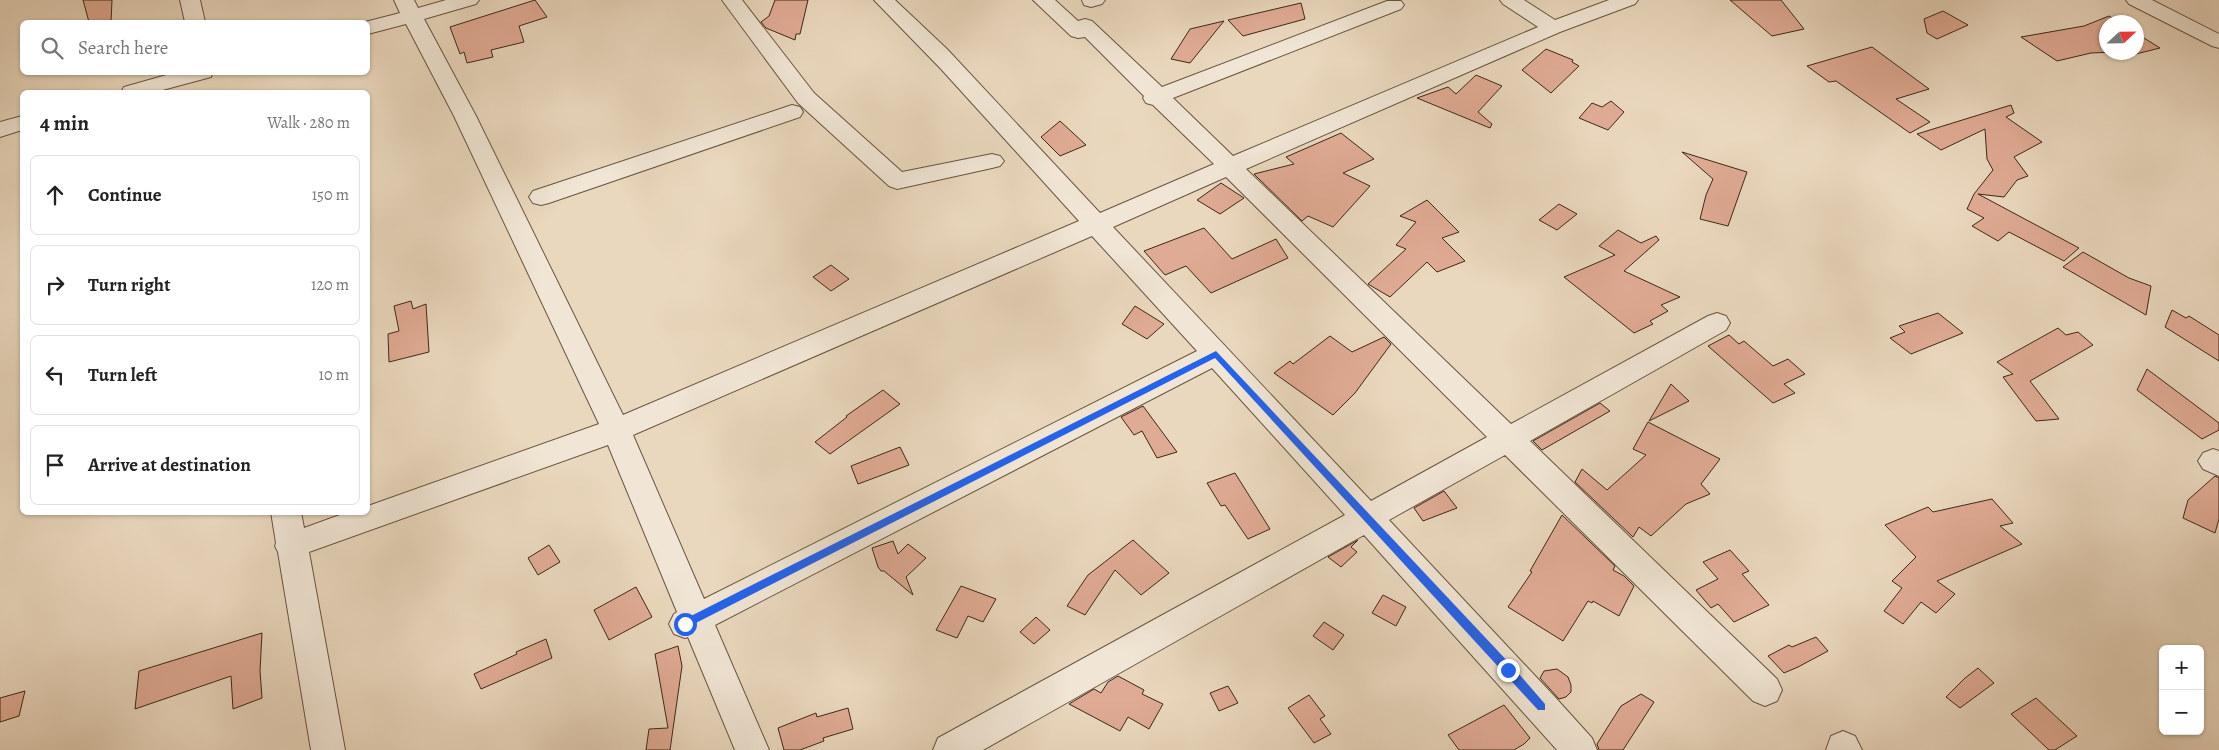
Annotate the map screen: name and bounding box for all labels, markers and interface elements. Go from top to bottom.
north arrow [2099,15,2144,60]
search box [20,20,370,75]
icon: search [38,34,66,62]
text: Search here [78,35,168,61]
text: 4 min [40,109,89,137]
text: Walk · 280 m [267,112,350,134]
icon: ahead [41,181,69,209]
text: Continue [88,182,162,208]
text: 150 m [312,184,349,206]
icon: right [41,271,69,299]
text: Turn right [88,272,170,298]
text: 120 m [311,274,349,296]
icon: left [41,361,69,389]
text: Turn left [88,362,157,388]
text: 10 m [319,364,349,386]
icon: arrive [41,451,69,479]
text: Arrive at destination [88,452,251,478]
route start [674,613,697,636]
map controls [2159,645,2204,735]
button: + [2159,645,2204,690]
route end [1497,659,1520,682]
button: − [2159,690,2204,735]

